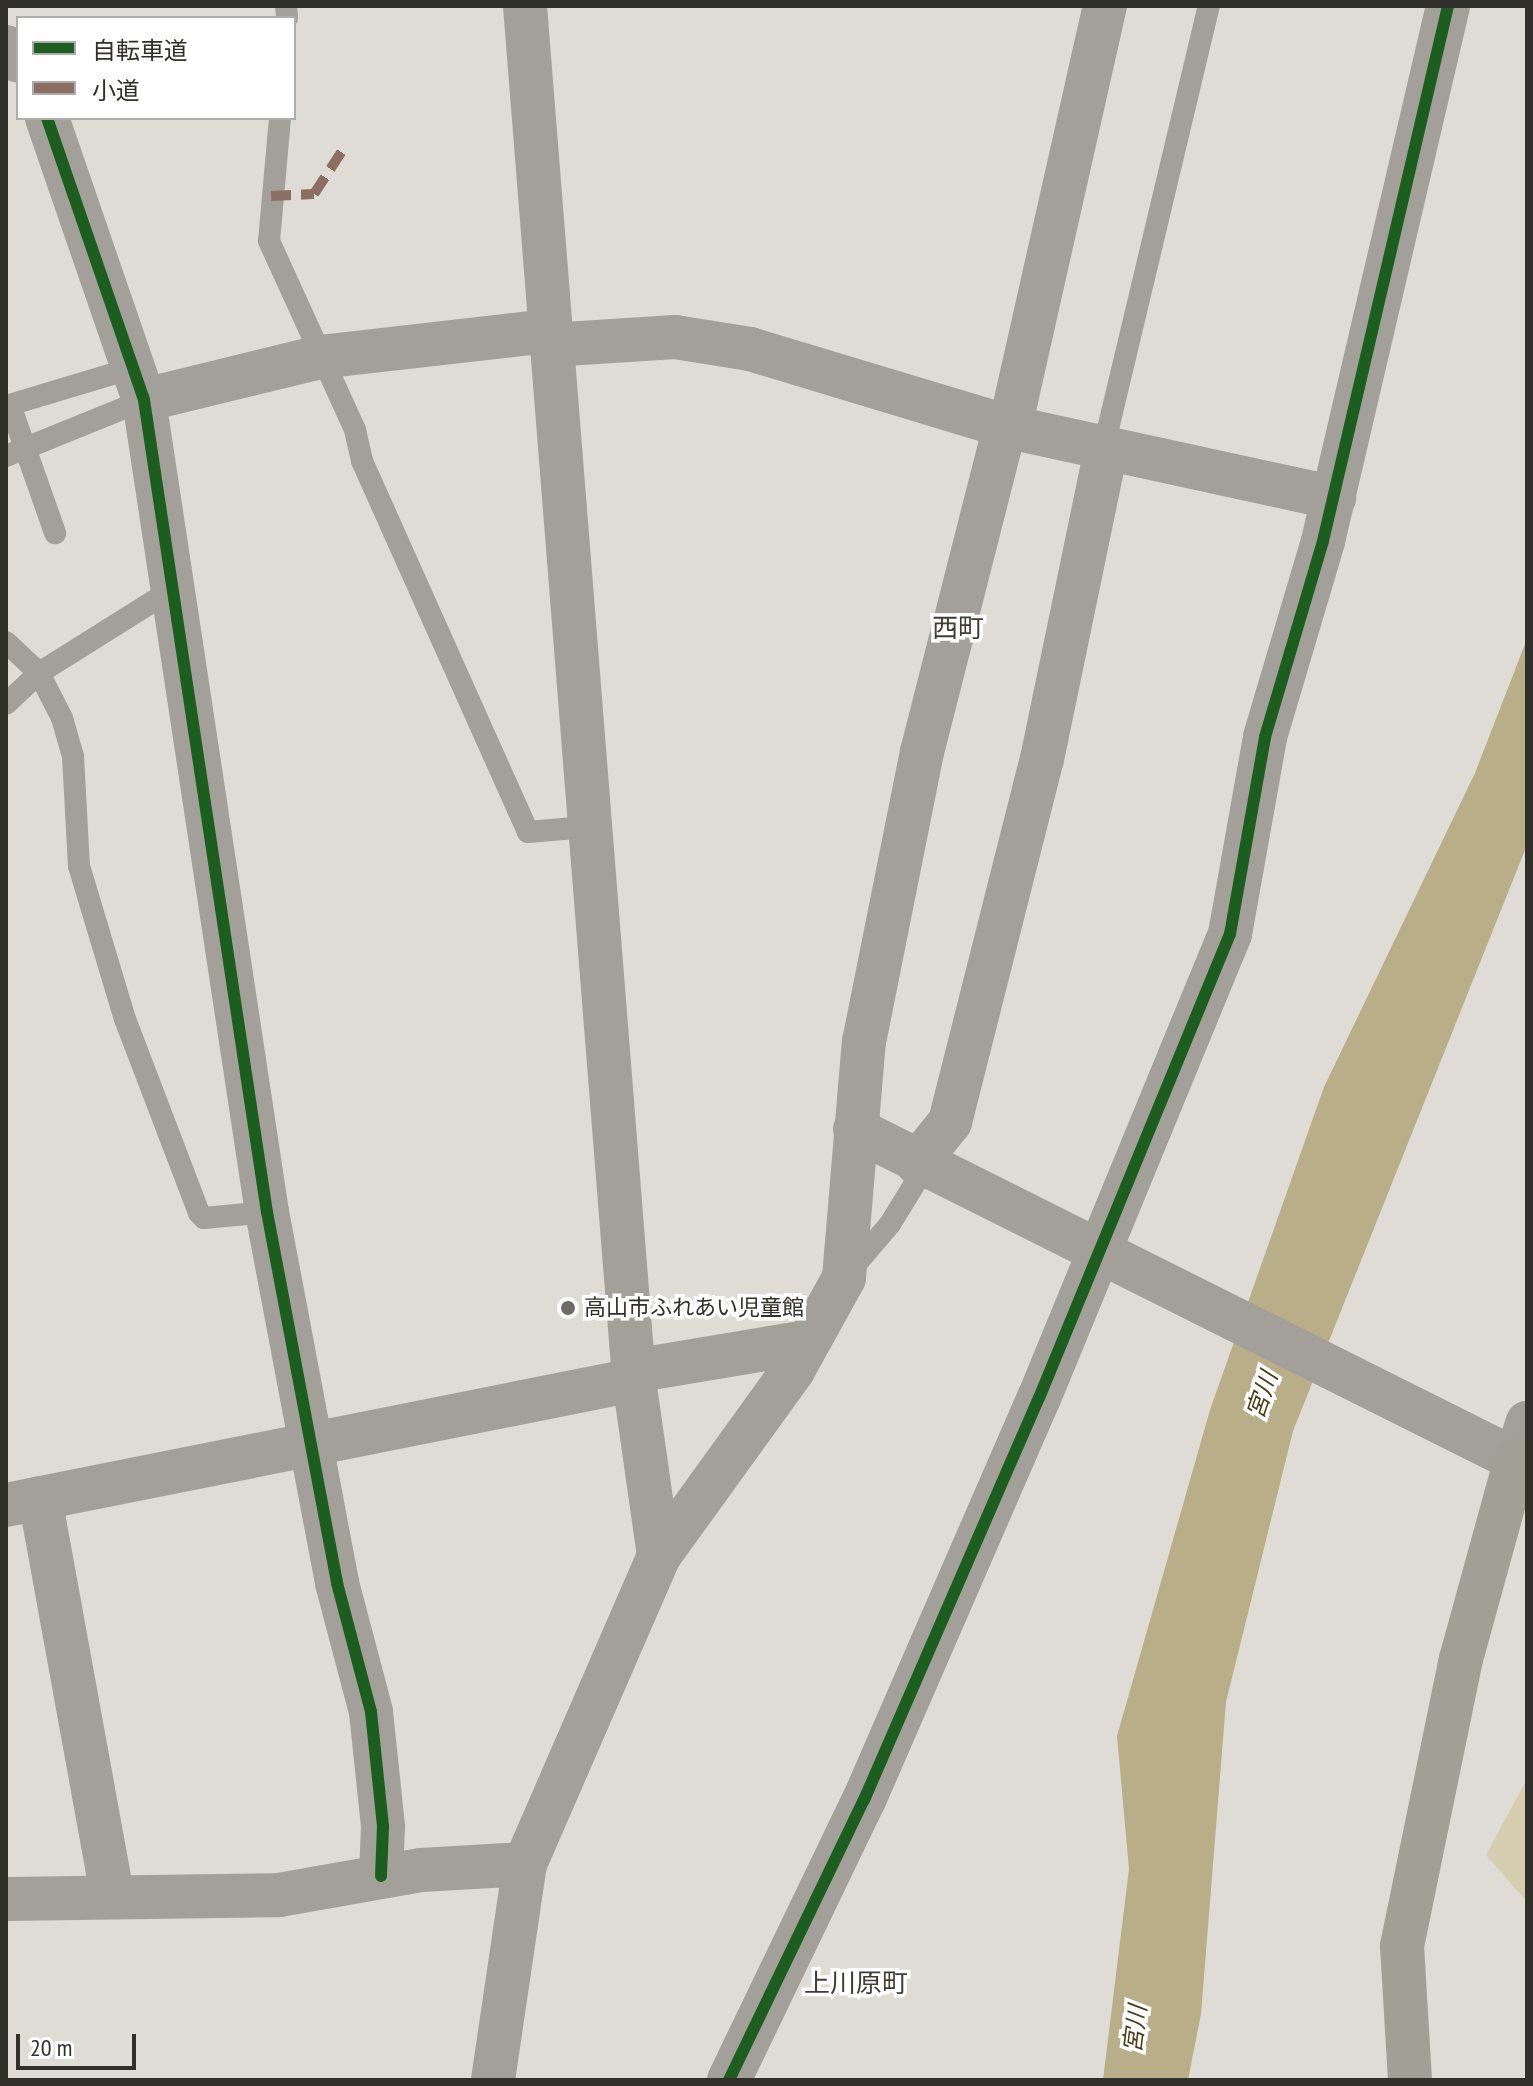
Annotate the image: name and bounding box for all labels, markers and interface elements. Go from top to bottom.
legend [16,16,296,120]
text: 自転車道 [92,35,188,66]
text: 小道 [92,75,140,106]
district label: 西町 [932,612,984,644]
place label: 高山市ふれあい児童館 [584,1295,804,1321]
marker: 高山市ふれあい児童館 [559,1299,577,1317]
water label: 宮川 [1241,1368,1283,1422]
district label: 上川原町 [804,1967,908,1999]
water label: 宮川 [1118,2003,1152,2055]
scale bar [20,2018,140,2068]
text: 20 m [30,2032,72,2063]

